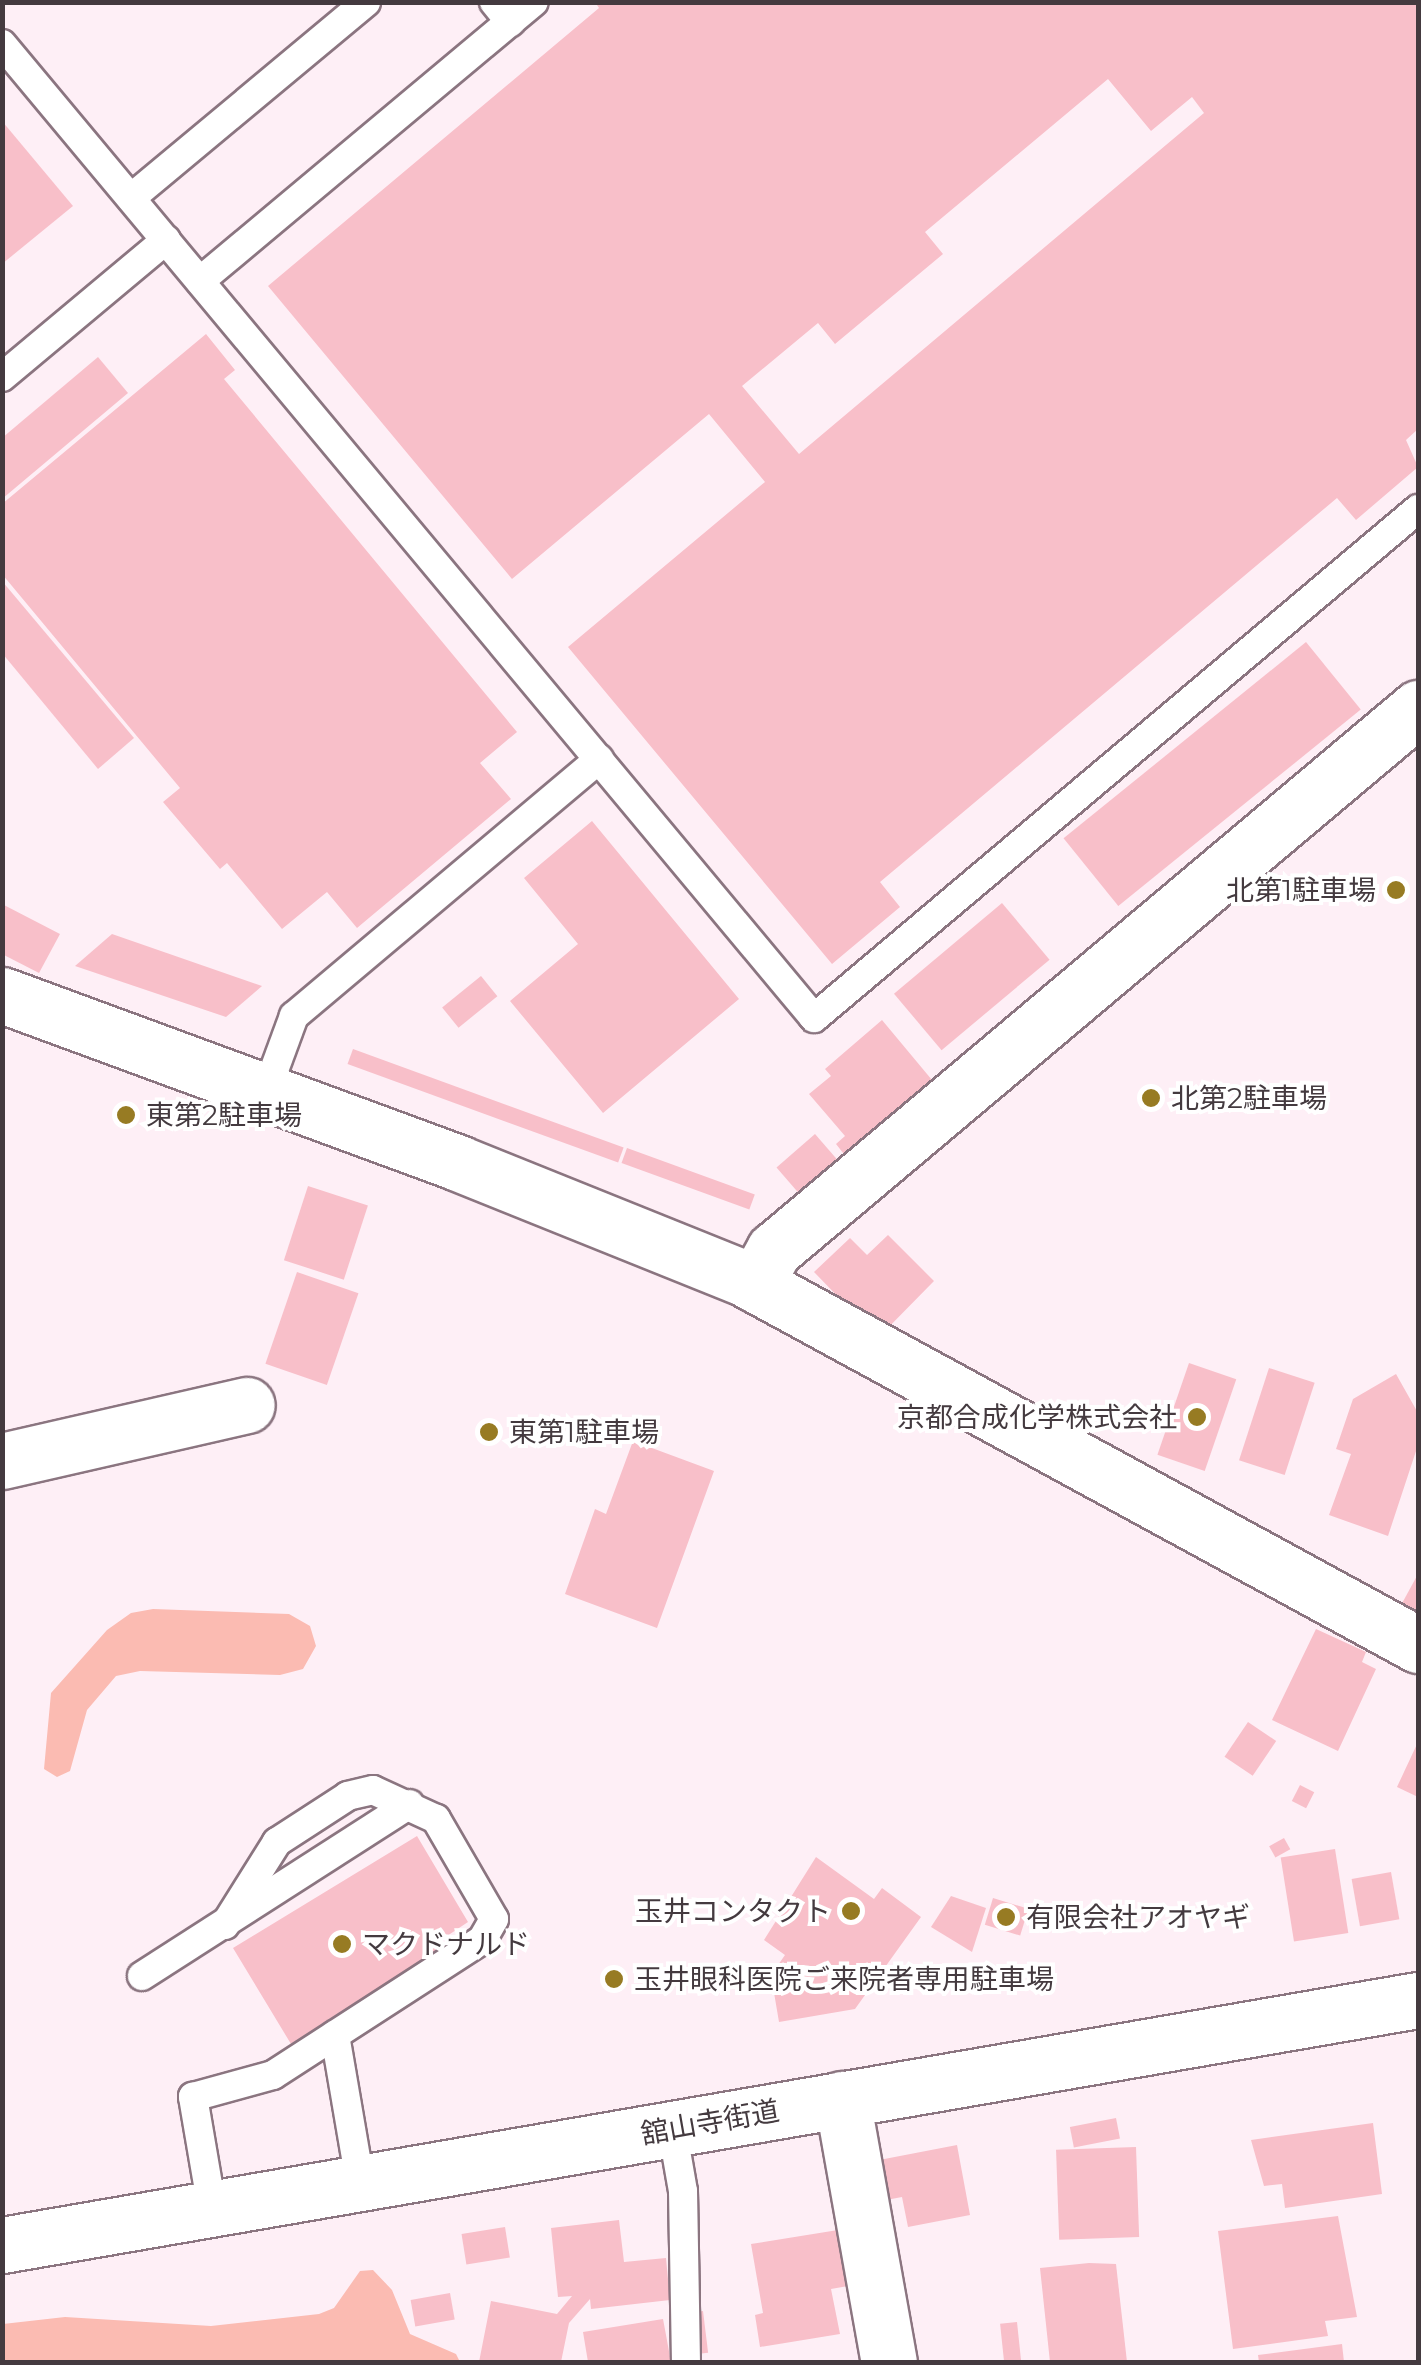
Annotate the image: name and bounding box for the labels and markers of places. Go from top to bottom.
place label: 北第1駐車場 [1226,873,1376,907]
marker: 北第1駐車場 [1385,879,1407,901]
place label: 北第2駐車場 [1171,1081,1327,1115]
marker: 北第2駐車場 [1140,1087,1162,1109]
place label: 東第2駐車場 [146,1098,302,1132]
marker: 東第2駐車場 [115,1104,137,1126]
place label: 京都合成化学株式会社 [897,1400,1177,1434]
marker: 京都合成化学株式会社 [1186,1406,1208,1428]
place label: 東第1駐車場 [509,1415,659,1449]
marker: 東第1駐車場 [478,1421,500,1443]
place label: 玉井コンタクト [635,1894,831,1928]
marker: 玉井コンタクト [840,1900,862,1922]
place label: 有限会社アオヤギ [1026,1900,1250,1934]
marker: 有限会社アオヤギ [995,1906,1017,1928]
place label: マクドナルド [362,1927,530,1961]
marker: マクドナルド [331,1933,353,1955]
place label: 玉井眼科医院ご来院者専用駐車場 [634,1962,1054,1996]
marker: 玉井眼科医院ご来院者専用駐車場 [603,1968,625,1990]

